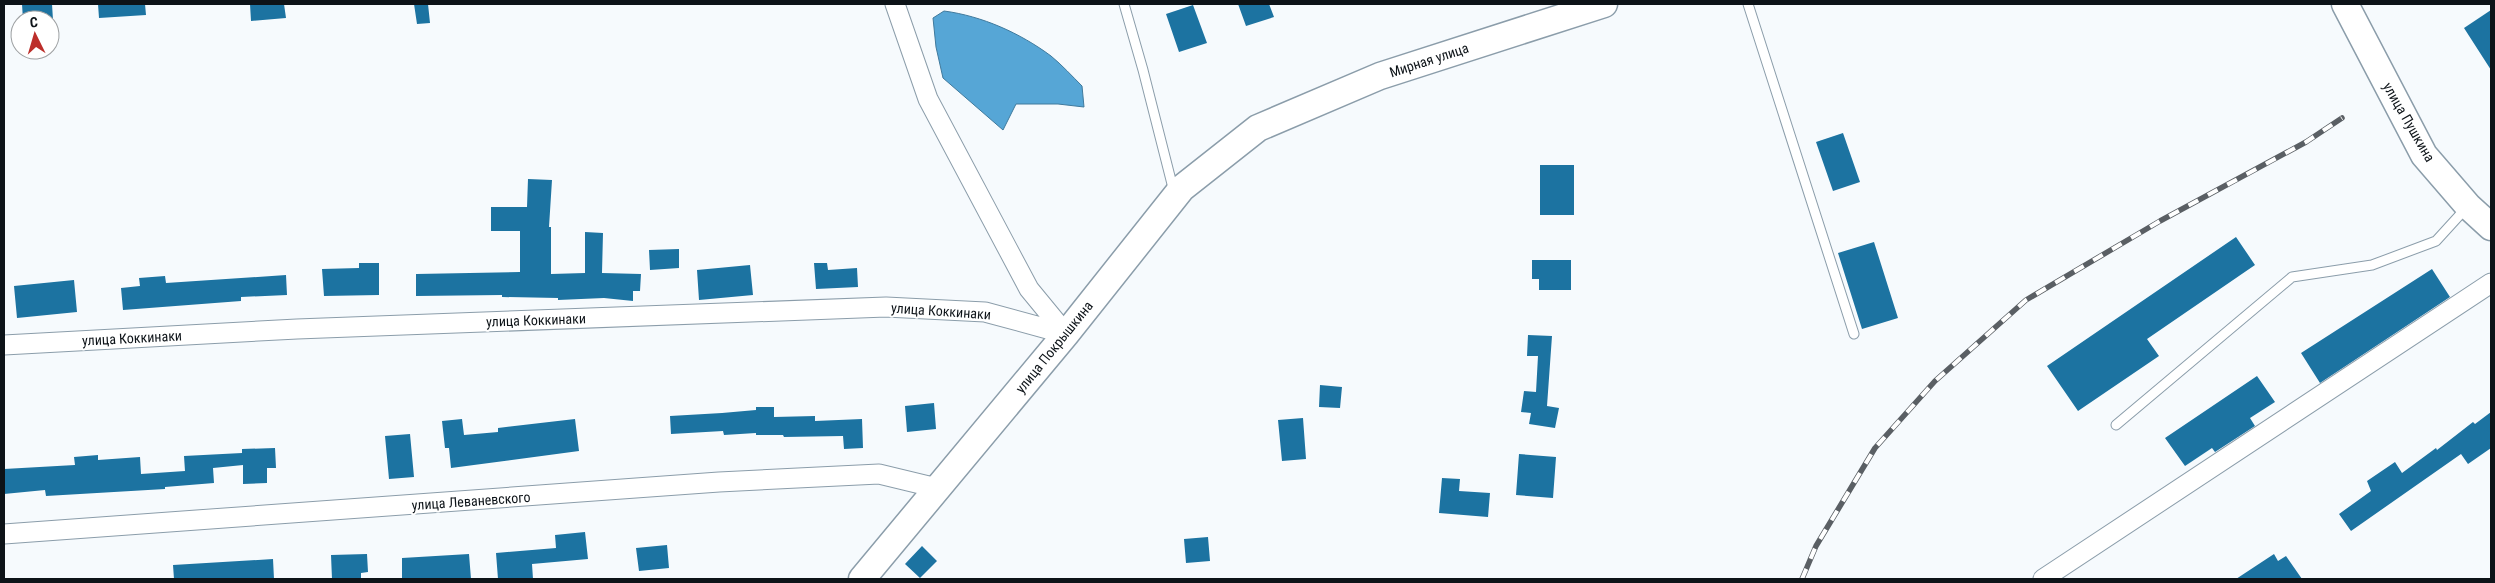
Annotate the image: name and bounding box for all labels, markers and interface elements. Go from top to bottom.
north arrow [10,10,60,60]
text: С [29,14,39,30]
street label: Мирная улица [1387,40,1471,80]
street label: улица Пушкина [2380,79,2438,165]
street label: улица Покрышкина [1012,298,1096,396]
street label: улица Коккинаки [891,300,991,322]
street label: улица Коккинаки [486,310,586,330]
street label: улица Коккинаки [82,327,182,349]
street label: улица Леваневского [411,489,531,513]

